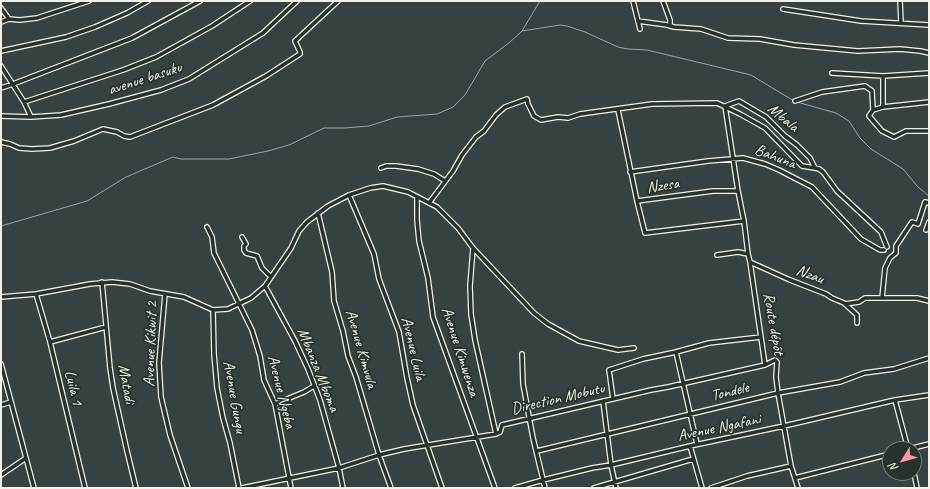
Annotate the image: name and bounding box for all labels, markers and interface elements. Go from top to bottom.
street label: avenue basuku [106,58,184,100]
street label: Mbala [764,100,802,136]
street label: Bahuna [752,140,798,174]
street label: Nzesa [646,174,680,198]
street label: Nzau [793,261,827,289]
street label: Route dépôt [758,291,788,357]
street label: Avenue Kikwit 2 [140,301,162,387]
street label: Avenue Kimwenza [437,305,483,399]
street label: Avenue Kimvula [341,307,381,391]
street label: Avenue Luila [396,315,430,383]
street label: Mbanza Mboma [293,325,343,415]
street label: Avenue Ngeba [263,353,299,431]
street label: Avenue Gungu [218,359,250,435]
street label: Matadi [113,363,139,405]
street label: Luila 1 [59,368,87,408]
street label: Tondele [709,378,751,406]
street label: Direction Mobutu [509,379,607,419]
street label: Avenue Ngafani [676,410,762,446]
north arrow [882,441,922,481]
text: N [886,461,901,475]

